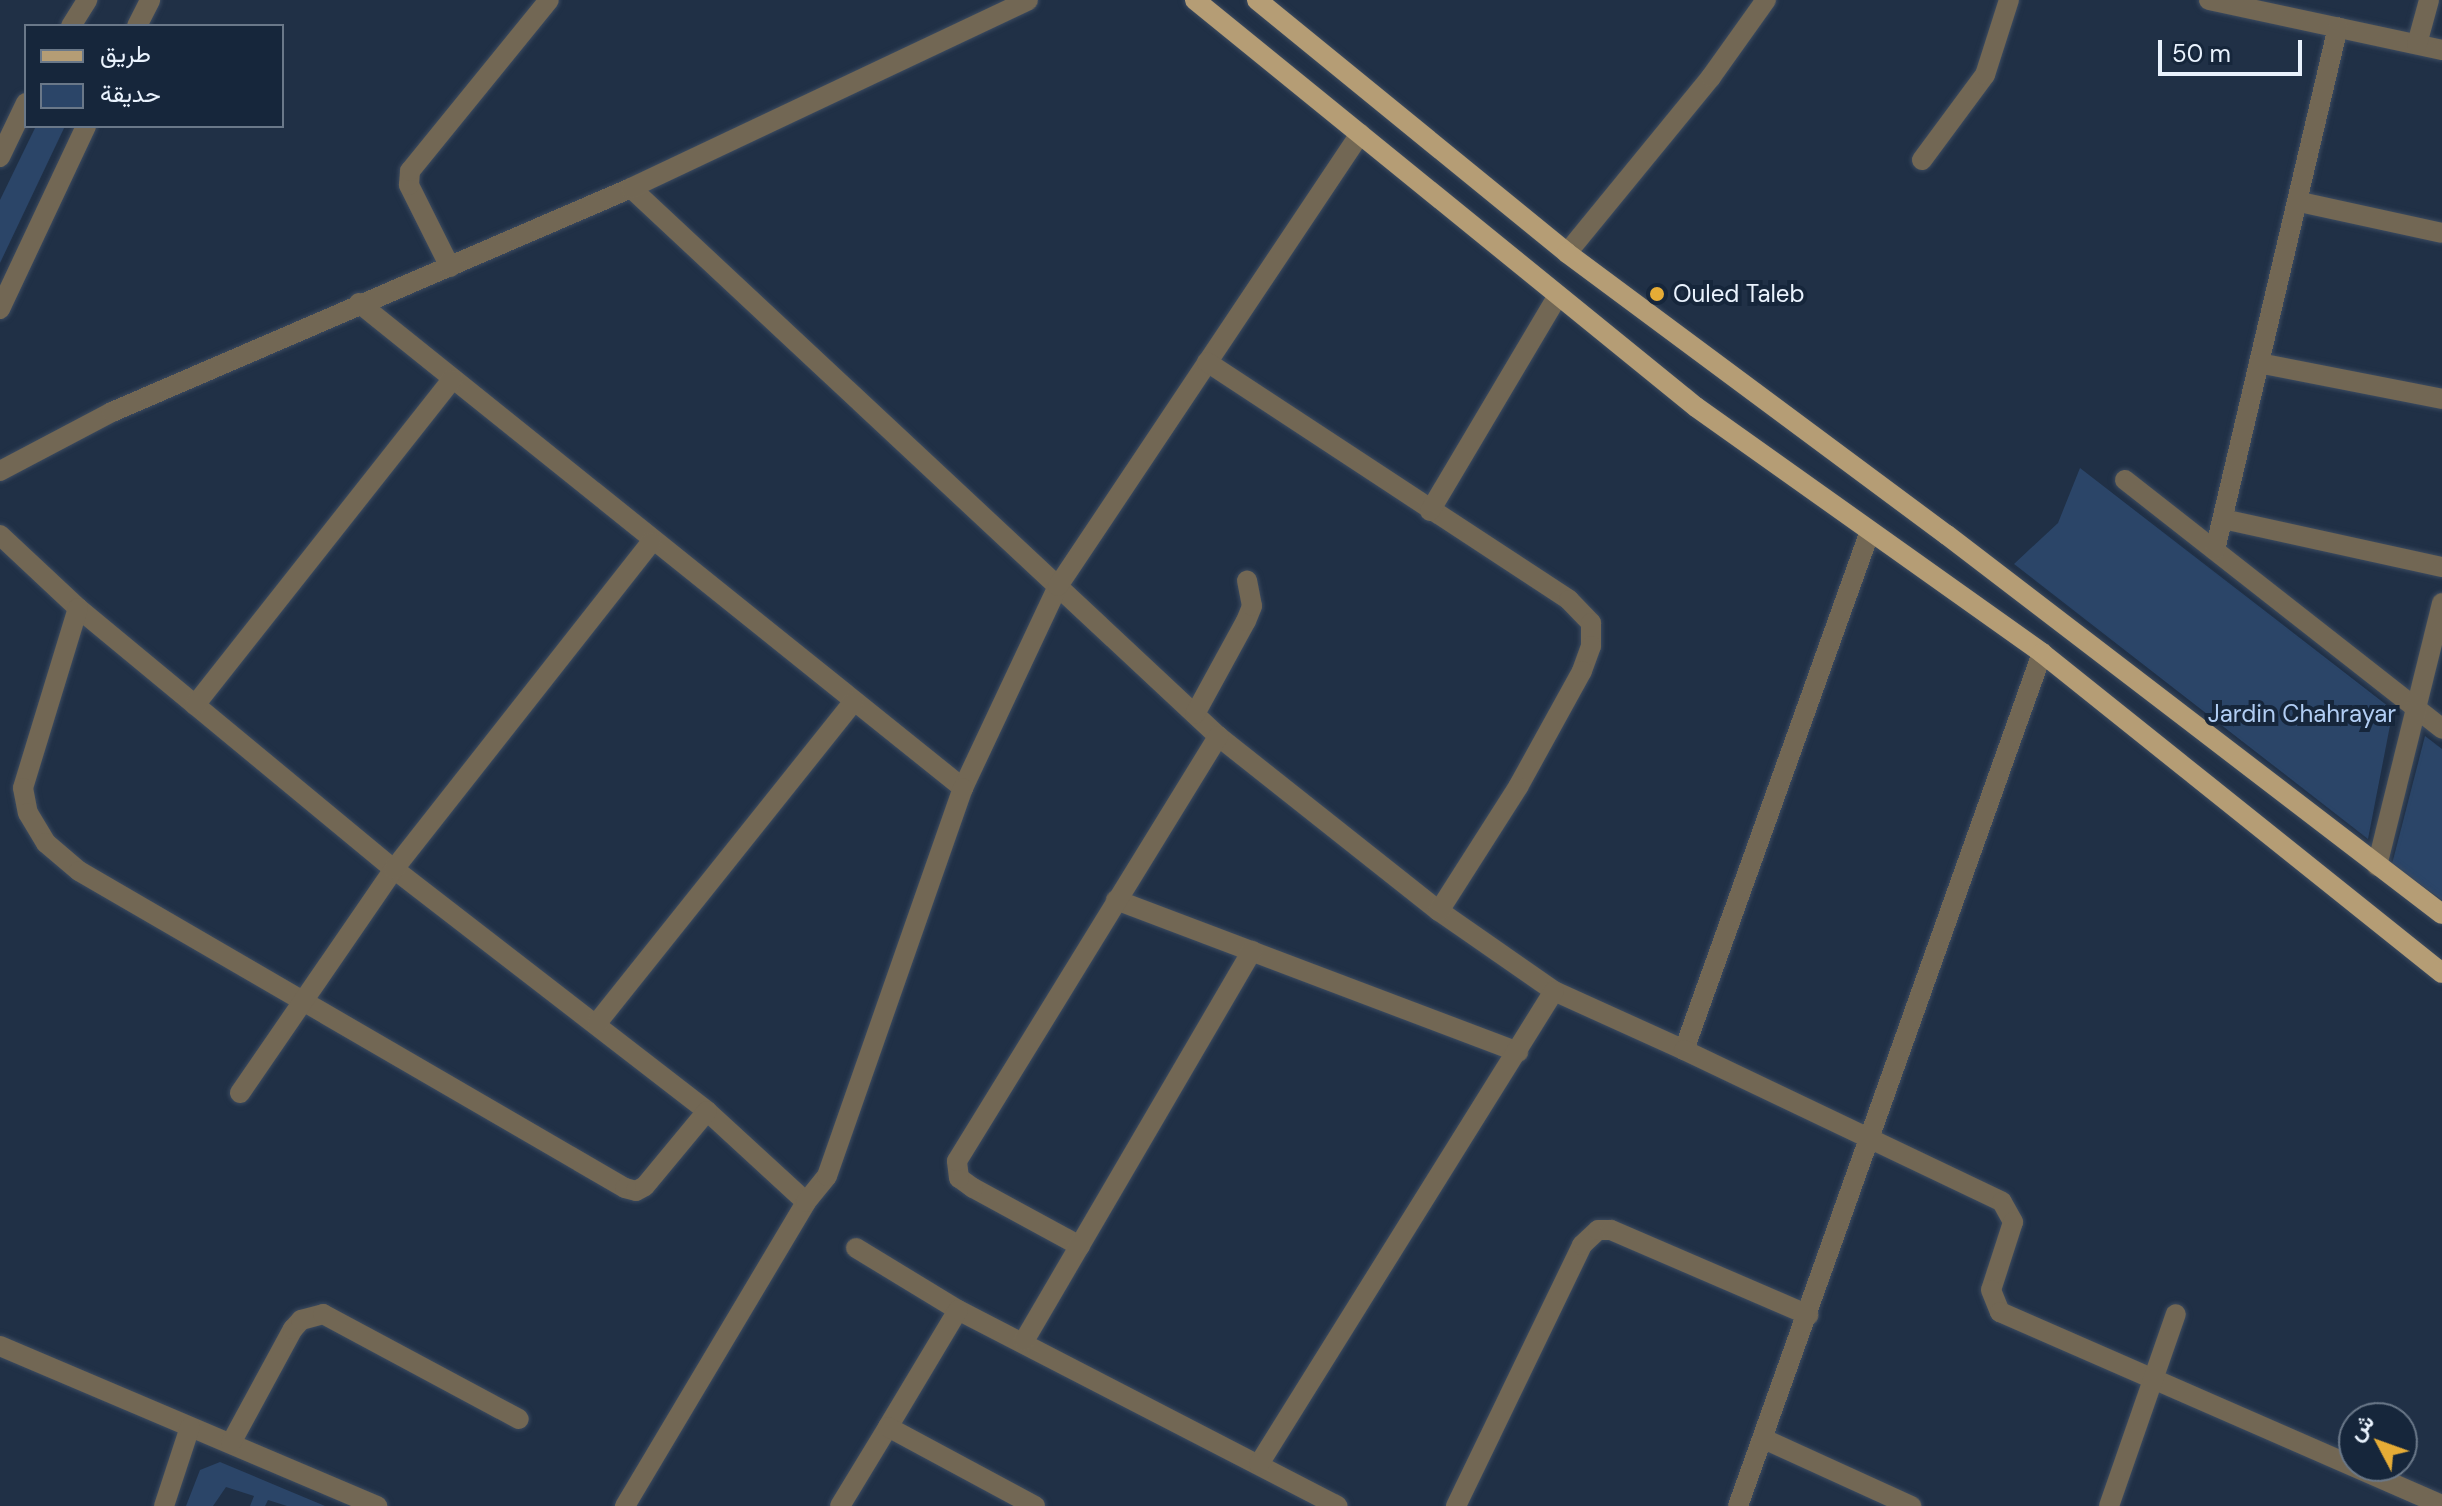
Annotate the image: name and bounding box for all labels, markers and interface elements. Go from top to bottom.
legend [24,24,284,128]
scale bar [2162,24,2306,74]
text: طريق [100,38,151,69]
text: 50 m [2172,38,2231,69]
text: حديقة [100,78,161,109]
place label: Ouled Taleb [1673,280,1804,308]
marker: Ouled Taleb [1648,285,1666,303]
park label: Jardin Chahrayar [2208,700,2396,728]
north arrow [2338,1402,2418,1482]
text: ش [2341,1408,2381,1447]

